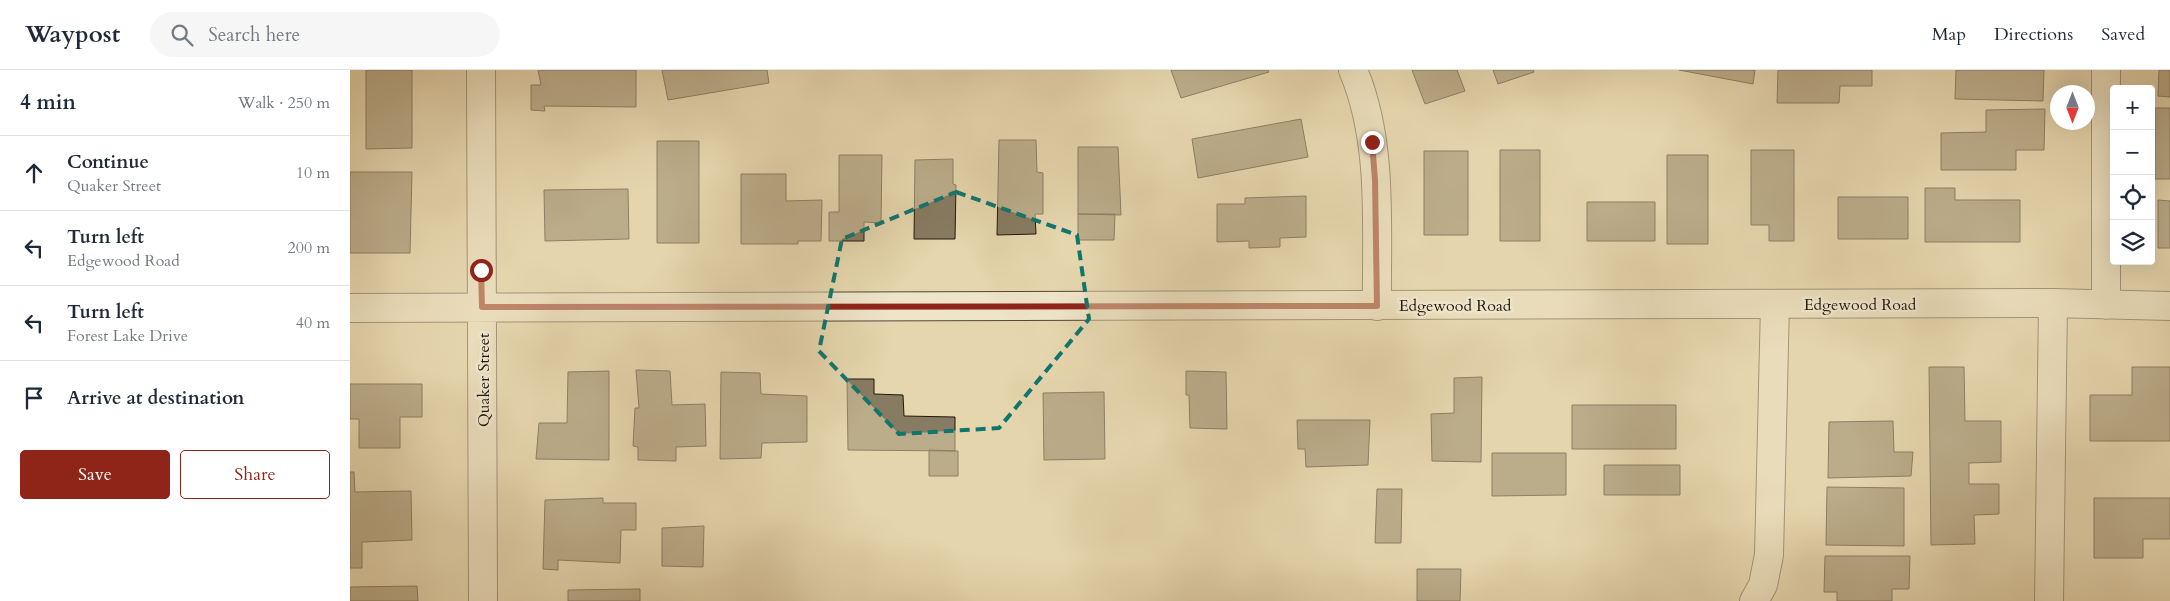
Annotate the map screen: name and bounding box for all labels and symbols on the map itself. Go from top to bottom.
north arrow [2050,85,2095,130]
route end [1361,131,1384,154]
route start [470,259,493,282]
street label: Edgewood Road [1804,294,1917,316]
street label: Edgewood Road [1399,295,1512,317]
street label: Quaker Street [473,333,495,427]

